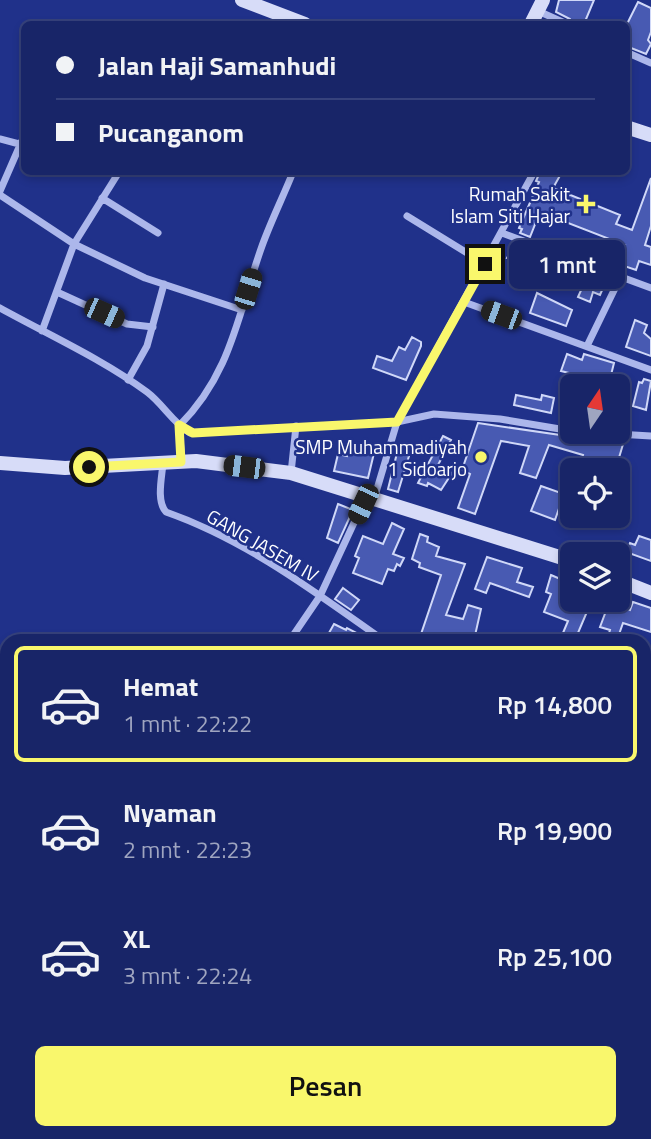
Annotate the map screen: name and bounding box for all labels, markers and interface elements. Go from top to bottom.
text: Jalan Haji Samanhudi [98,46,336,85]
text: Pucanganom [98,113,244,152]
place label: Rumah Sakit Islam Siti Hajar [450,179,570,230]
marker: Rumah Sakit Islam Siti Hajar [576,194,596,214]
callout: 1 mnt [510,240,625,288]
text: 1 mnt [538,247,596,282]
route end [469,248,501,280]
car [232,266,265,312]
car [81,295,128,331]
car [478,298,525,332]
north arrow [560,374,630,444]
map controls [560,374,630,612]
place label: SMP Muhammadiyah 1 Sidoarjo [295,432,467,483]
marker: SMP Muhammadiyah 1 Sidoarjo [473,449,489,465]
route start [73,451,105,483]
car [222,454,267,480]
button: locate [560,458,630,528]
car [345,481,382,527]
street label: GANG JASEM IV [202,501,324,589]
button: layers [560,542,630,612]
text: Hemat [123,667,198,706]
icon: car [39,673,102,736]
text: Rp 14,800 [497,685,612,724]
text: 1 mnt · 22:22 [123,706,252,741]
text: Nyaman [123,793,217,832]
icon: car [39,799,102,862]
text: Rp 19,900 [497,811,612,850]
text: 2 mnt · 22:23 [123,832,252,867]
text: XL [123,919,150,958]
icon: car [39,925,102,988]
text: Rp 25,100 [497,937,612,976]
text: 3 mnt · 22:24 [123,958,252,993]
button: Pesan [35,1046,616,1126]

